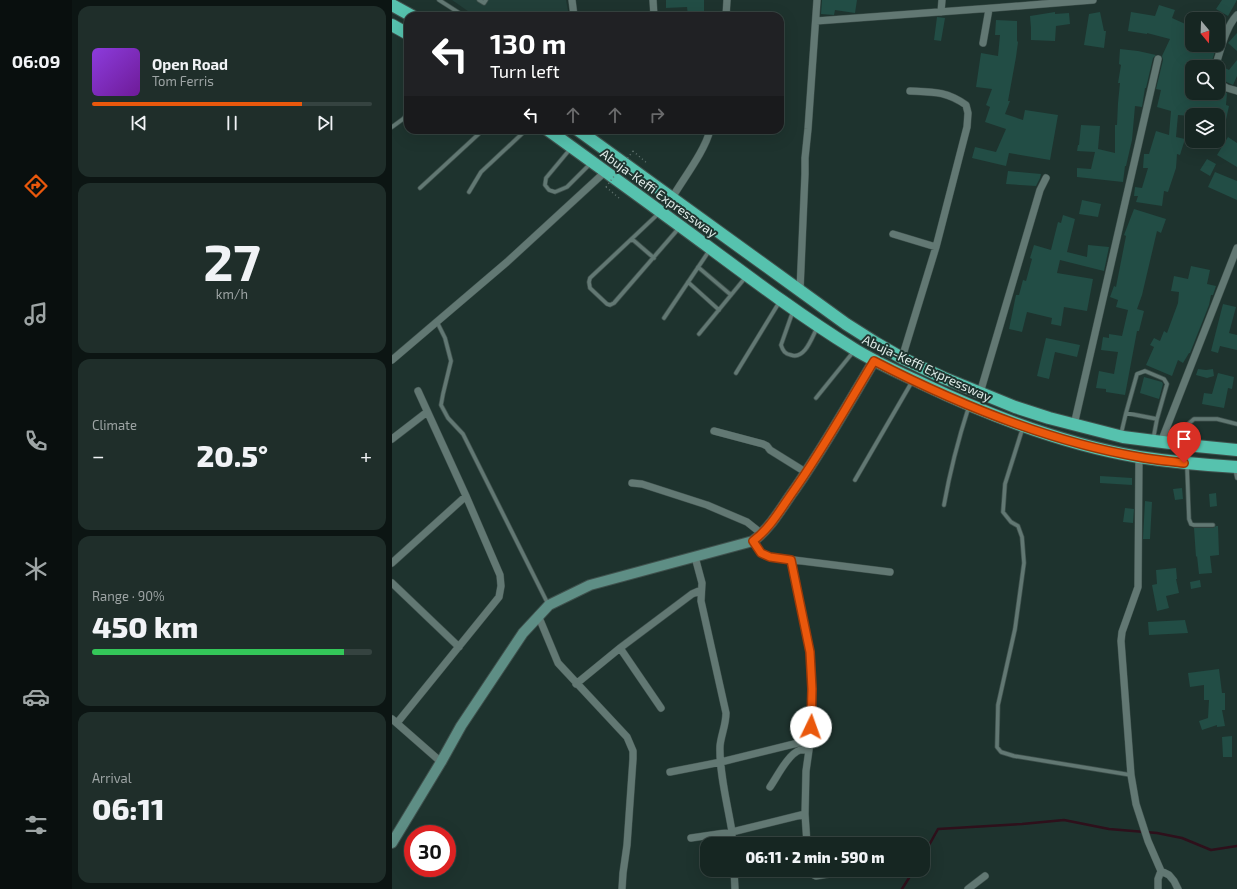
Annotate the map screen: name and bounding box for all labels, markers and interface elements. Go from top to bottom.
north arrow [1185,12,1225,52]
map controls [1185,12,1225,148]
text: 130 m [490,26,566,60]
icon: left [424,28,476,80]
text: 06:09 [12,50,60,72]
text: Open Road [152,55,228,73]
text: Turn left [490,60,560,82]
button: search [1185,60,1225,100]
text: Tom Ferris [152,73,214,89]
icon: left [520,104,542,126]
icon: ahead [562,104,584,126]
icon: ahead [604,104,626,126]
icon: right [646,104,668,126]
button: layers [1185,108,1225,148]
icon: previous [128,112,150,134]
icon: pause [221,112,243,134]
icon: next [314,112,336,134]
street label: Abuja-Keffi Expressway [598,145,721,241]
icon: directions [22,172,50,200]
text: 27 [203,229,261,291]
text: km/h [216,286,248,302]
icon: music [22,300,50,328]
street label: Abuja-Keffi Expressway [860,331,994,405]
text: Climate [92,417,137,433]
pin [1167,422,1201,463]
icon: phone [22,427,50,455]
icon: arrive [1173,428,1195,450]
text: 20.5° [197,437,268,473]
text: − [92,442,105,468]
text: + [360,442,372,468]
icon: climate [22,555,50,583]
text: Range · 90% [92,588,165,604]
text: 450 km [92,608,198,644]
icon: car [22,683,50,711]
position arrow [790,706,832,748]
text: Arrival [92,770,132,786]
text: 06:11 [92,790,164,826]
icon: filters [22,811,50,839]
speed limit sign: 30 [404,825,456,877]
text: 06:11 · 2 min · 590 m [745,848,885,866]

